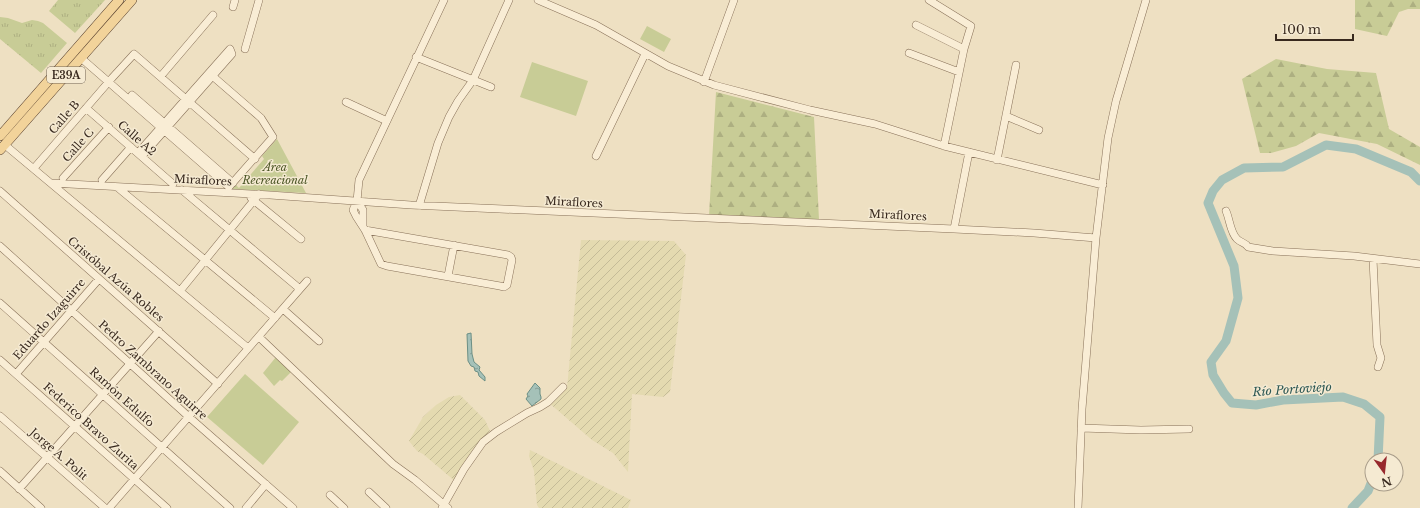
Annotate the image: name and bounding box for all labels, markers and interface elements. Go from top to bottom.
scale bar [1276,16,1353,42]
text: 100 m [1282,22,1321,37]
road number: E39A [47,67,85,83]
street label: Calle B [46,97,82,137]
street label: Calle A2 [115,118,159,159]
street label: Calle C [59,125,97,165]
park label: Área Recreacional [241,160,308,187]
street label: Miraflores [174,171,232,189]
street label: Miraflores [545,193,603,211]
street label: Miraflores [869,206,927,224]
street label: Cristóbal Azúa Robles [65,233,167,325]
street label: Eduardo Izaguirre [10,276,88,362]
street label: Pedro Zambrano Aguirre [96,317,210,423]
street label: Ramón Edulfo [87,364,157,430]
street label: Federico Bravo Zurita [40,379,142,473]
water label: Río Portoviejo [1251,379,1332,399]
street label: Jorge A. Polit [26,424,92,484]
north arrow [1364,452,1404,492]
text: N [1379,474,1393,490]

